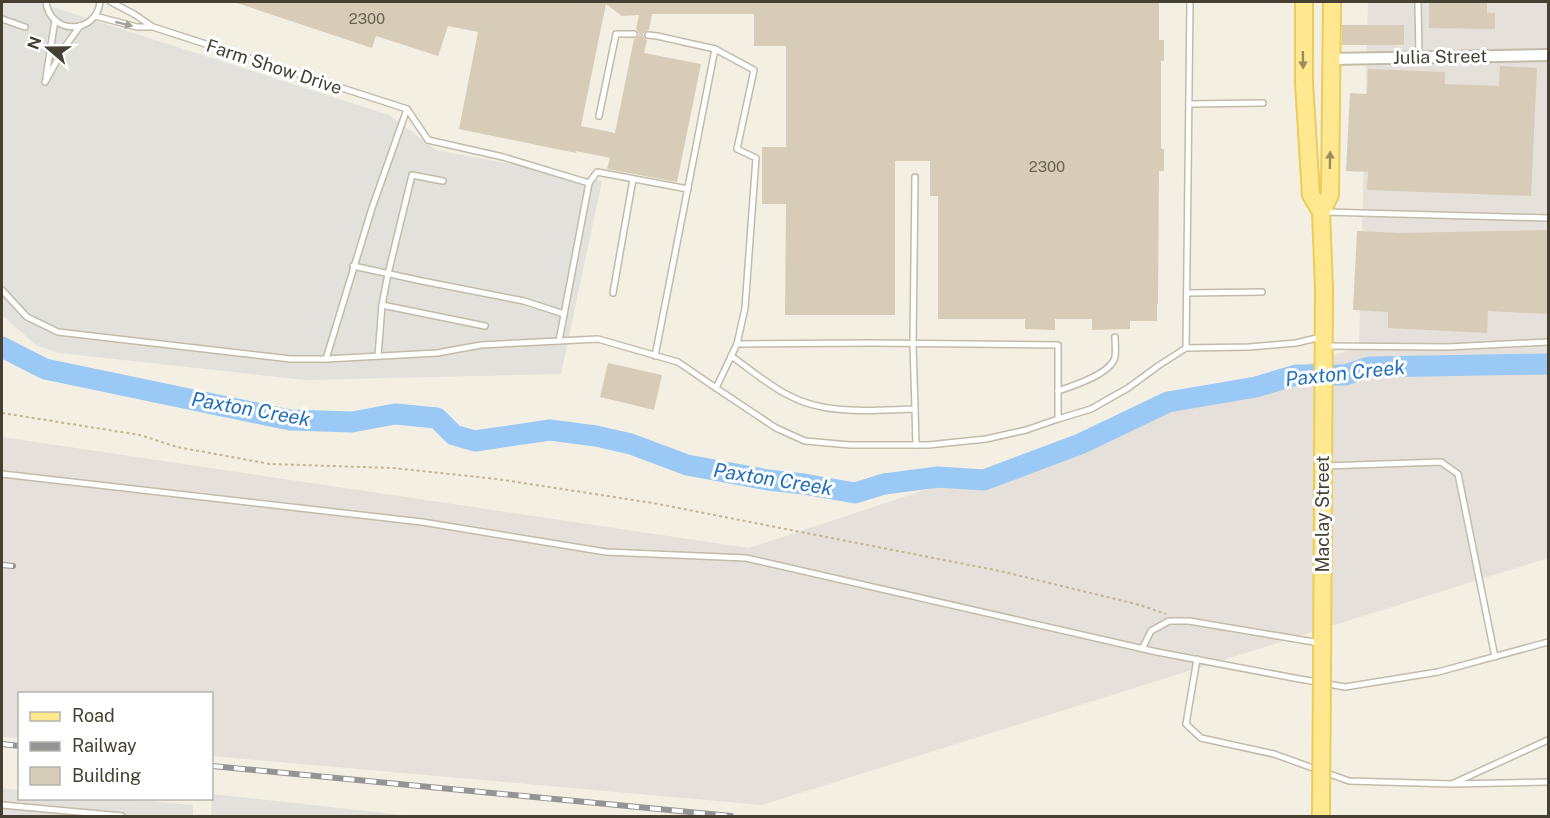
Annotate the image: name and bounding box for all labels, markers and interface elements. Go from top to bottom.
house number: 2300 [349,10,385,27]
north arrow [18,18,78,78]
one-way arrow [115,19,133,29]
text: N [23,34,45,52]
street label: Farm Show Drive [204,35,345,98]
street label: Julia Street [1393,45,1487,68]
one-way arrow [1298,50,1308,69]
one-way arrow [1325,151,1335,170]
house number: 2300 [1029,158,1065,175]
water label: Paxton Creek [1284,355,1406,391]
water label: Paxton Creek [190,387,312,431]
street label: Maclay Street [1312,455,1333,573]
water label: Paxton Creek [712,458,834,500]
legend [18,692,213,800]
text: Road [72,705,115,726]
text: Railway [72,735,137,756]
text: Building [72,765,141,786]

